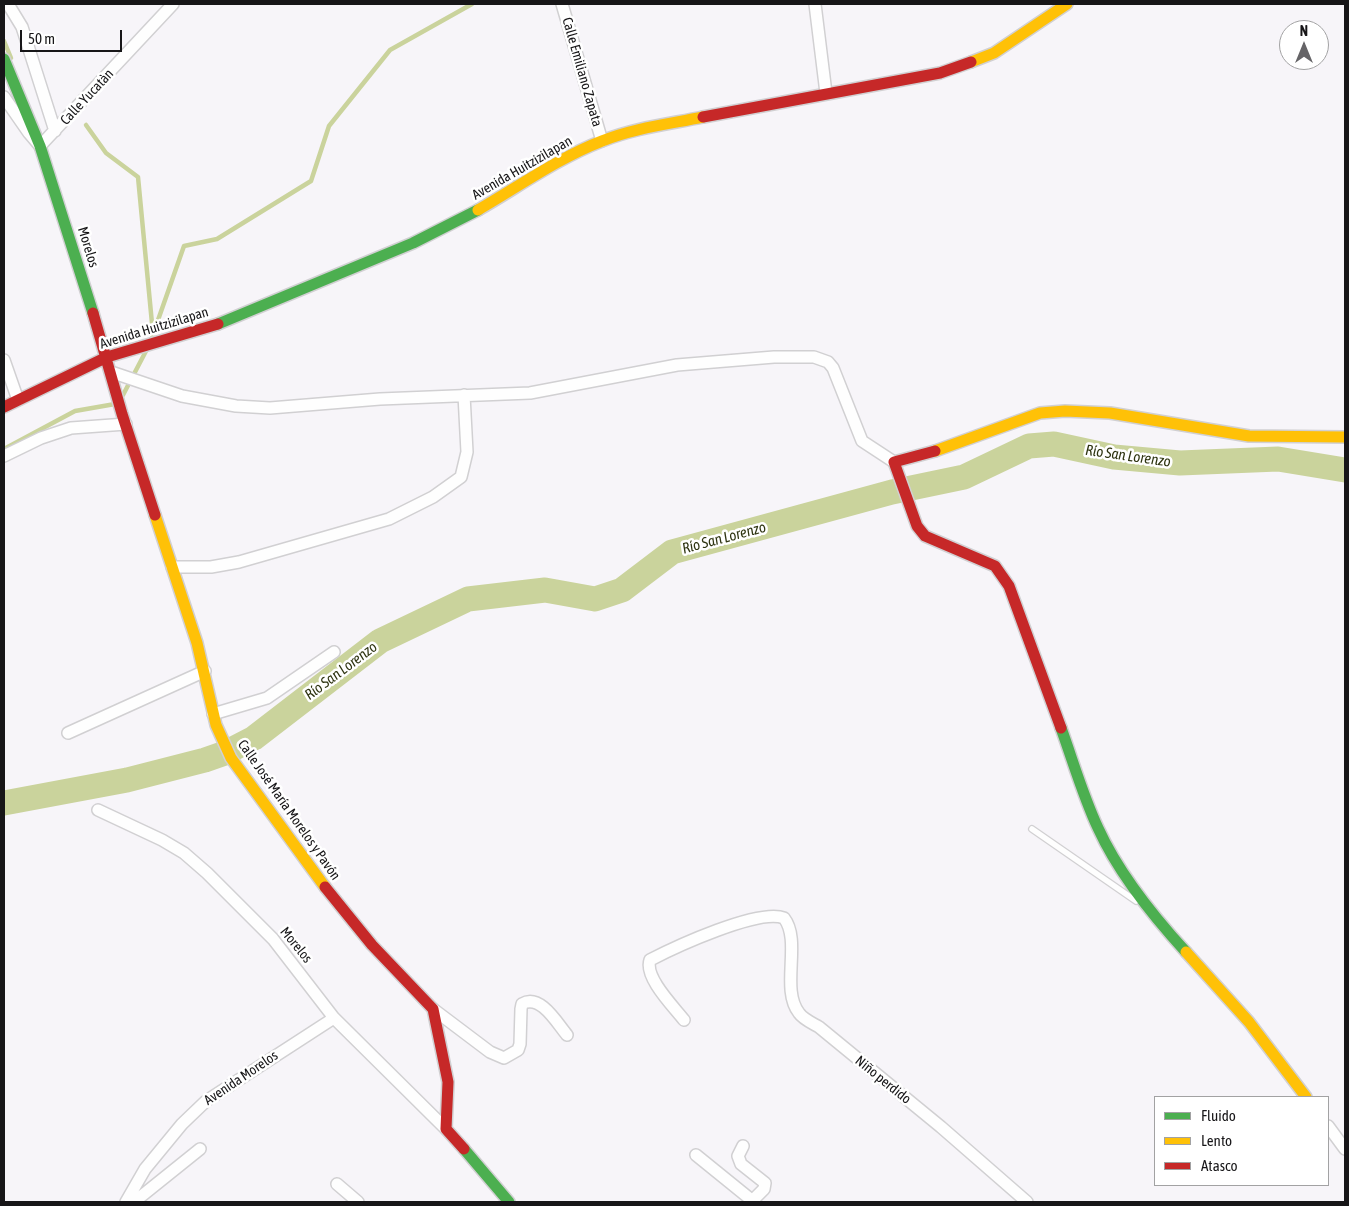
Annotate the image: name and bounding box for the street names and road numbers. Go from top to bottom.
street label: Calle Emiliano Zapata [558,15,606,129]
street label: Calle Yucatàn [57,66,117,128]
street label: Avenida Huitzizilapan [469,133,575,203]
street label: Morelos [74,225,102,269]
street label: Avenida Huitzizilapan [98,303,210,353]
street label: Calle José María Morelos y Pavón [234,737,344,883]
street label: Morelos [276,924,316,966]
street label: Avenida Morelos [201,1047,281,1109]
street label: Niño perdido [852,1052,914,1108]

